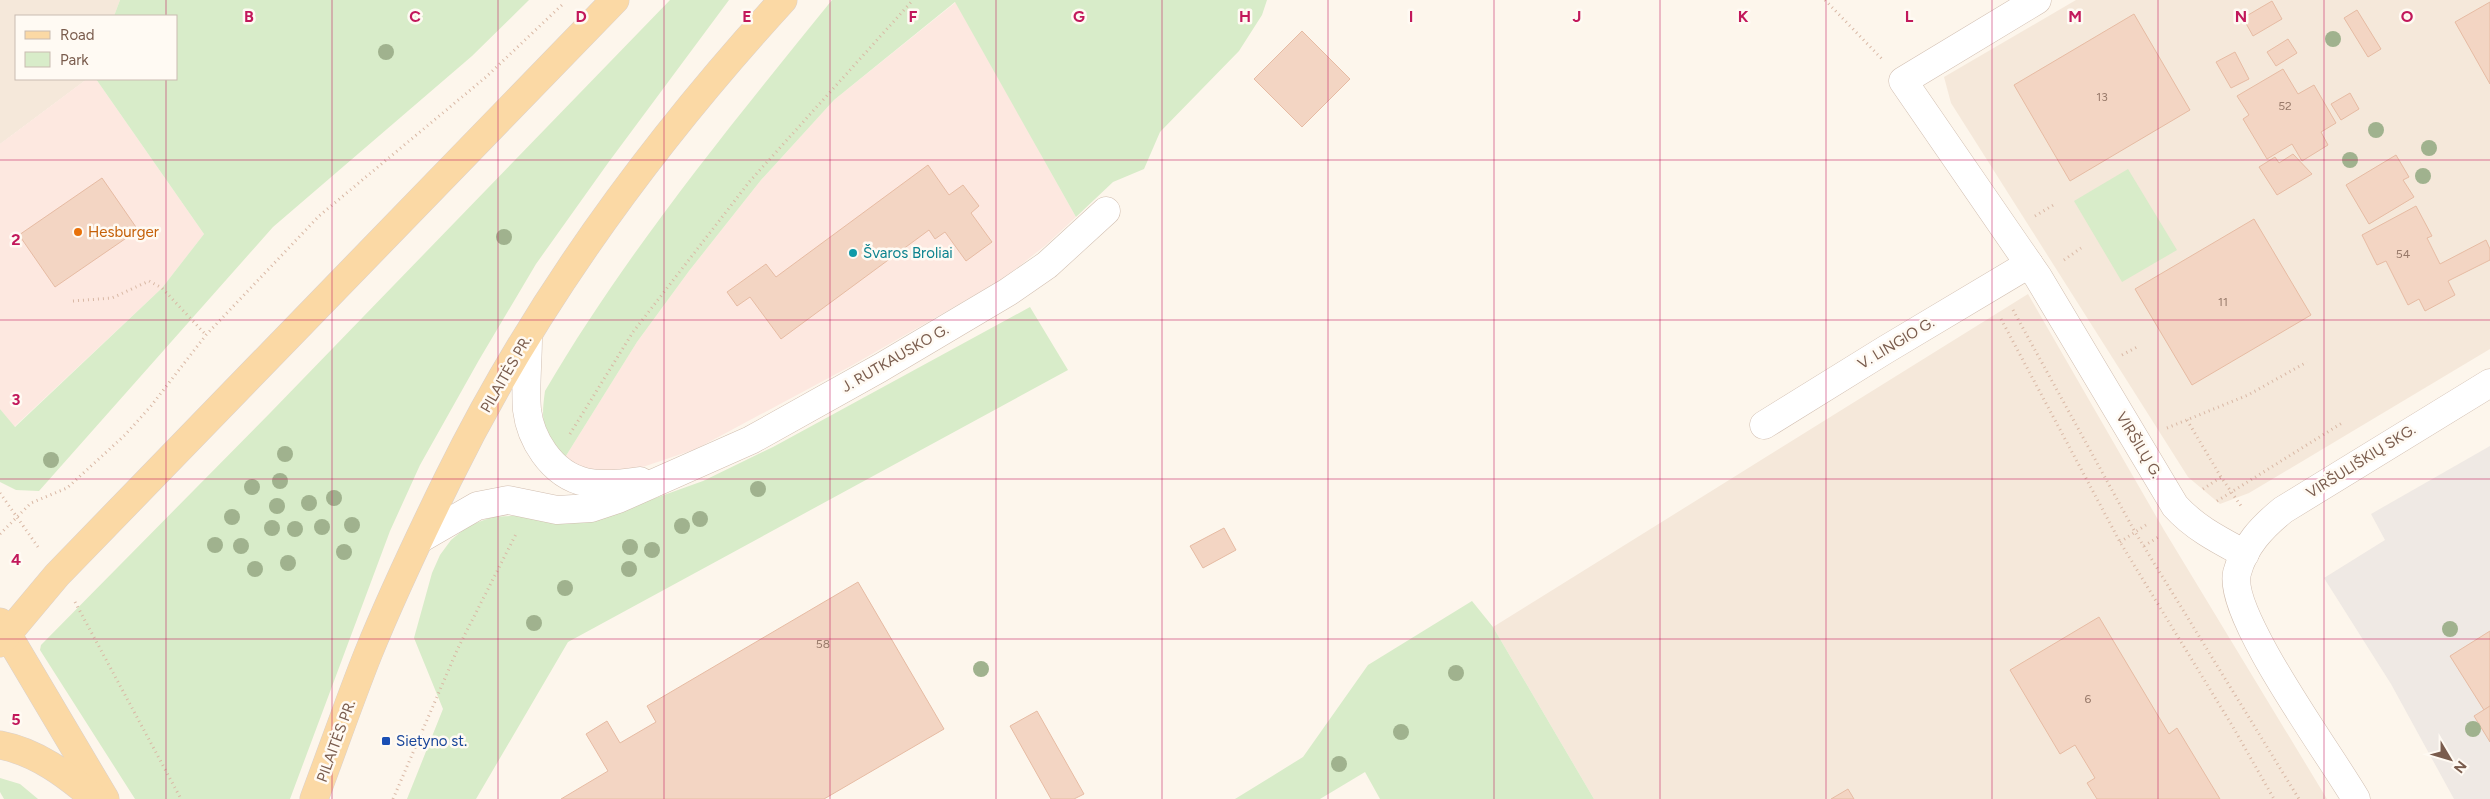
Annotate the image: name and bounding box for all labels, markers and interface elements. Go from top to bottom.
text: B [244,7,254,26]
text: C [409,7,421,26]
text: D [575,7,587,26]
text: E [742,7,752,26]
text: F [909,7,918,26]
text: G [1073,7,1085,26]
text: H [1239,7,1251,26]
text: I [1409,7,1413,26]
text: J [1573,7,1581,26]
text: K [1738,7,1749,26]
text: L [1905,7,1914,26]
text: M [2068,7,2082,26]
text: N [2235,7,2247,26]
text: O [2401,7,2414,26]
legend [15,15,178,80]
text: Road [60,26,95,44]
text: Park [60,51,89,69]
house number: 13 [2096,90,2108,104]
house number: 52 [2278,99,2292,113]
place label: Hesburger [88,223,159,241]
marker: Hesburger [72,226,84,238]
text: 2 [11,230,21,249]
place label: Švaros Broliai [863,244,953,262]
marker: Švaros Broliai [847,247,859,259]
house number: 54 [2396,247,2411,261]
house number: 11 [2218,295,2228,309]
street label: V. LINGIO G. [1855,313,1937,373]
street label: J. RUTKAUSKO G. [838,320,952,396]
street label: PILAITĖS PR. [477,332,535,416]
text: 3 [12,390,21,409]
street label: VIRŠILŲ G. [2112,409,2166,481]
street label: VIRŠULIŠKIŲ SKG. [2303,420,2419,502]
text: 4 [11,550,21,569]
house number: 58 [816,637,830,651]
house number: 6 [2085,692,2092,706]
street label: PILAITĖS PR. [313,697,359,785]
text: 5 [11,710,21,729]
place label: Sietyno st. [396,732,467,750]
north arrow [2425,734,2475,784]
marker: Sietyno st. [380,735,392,747]
text: N [2450,757,2470,776]

